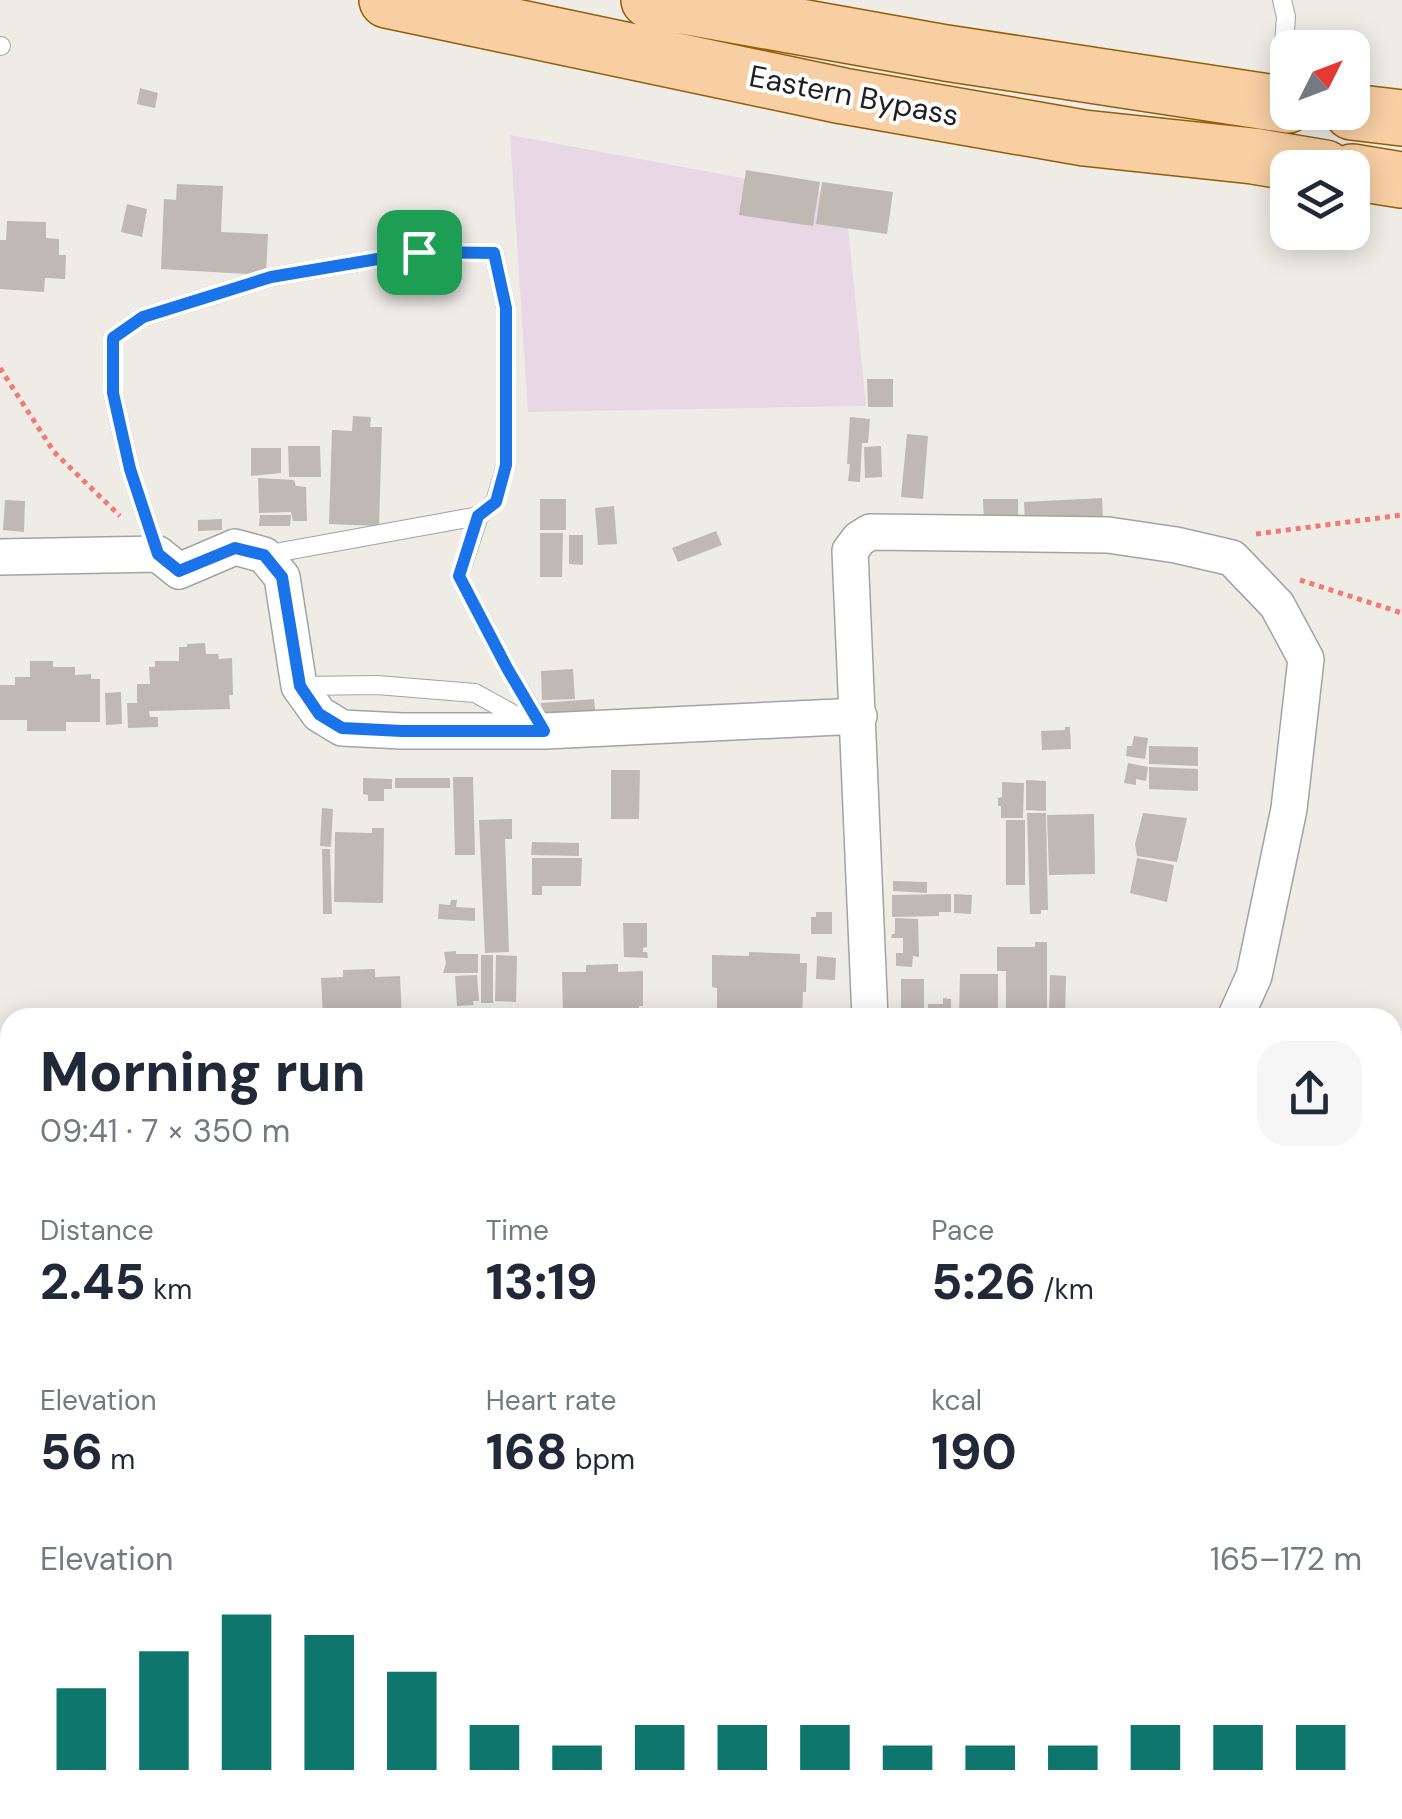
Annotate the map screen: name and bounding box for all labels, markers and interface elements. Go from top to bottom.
north arrow [1270,30,1370,130]
map controls [1270,30,1370,250]
street label: Eastern Bypass [746,56,962,135]
button: layers [1270,150,1370,250]
pin [377,210,462,295]
icon: arrive [392,225,447,280]
text: Morning run [40,1036,366,1108]
button: share [1257,1041,1362,1146]
text: 09:41 · 7 × 350 m [40,1110,290,1152]
text: Distance [40,1212,154,1249]
text: Time [486,1212,549,1249]
text: Pace [931,1212,994,1249]
text: 2.45 [40,1249,146,1315]
text: 13:19 [486,1249,598,1315]
text: 5:26 [931,1249,1036,1315]
text: km [146,1271,192,1308]
text: /km [1036,1271,1094,1308]
text: Elevation [40,1382,157,1419]
text: Heart rate [486,1382,616,1419]
text: kcal [931,1382,982,1419]
text: 56 [40,1419,103,1485]
text: 168 [486,1419,568,1485]
text: 190 [931,1419,1017,1485]
text: m [103,1441,135,1478]
text: bpm [568,1441,635,1478]
text: Elevation [40,1538,173,1580]
text: 165–172 m [1210,1538,1362,1580]

